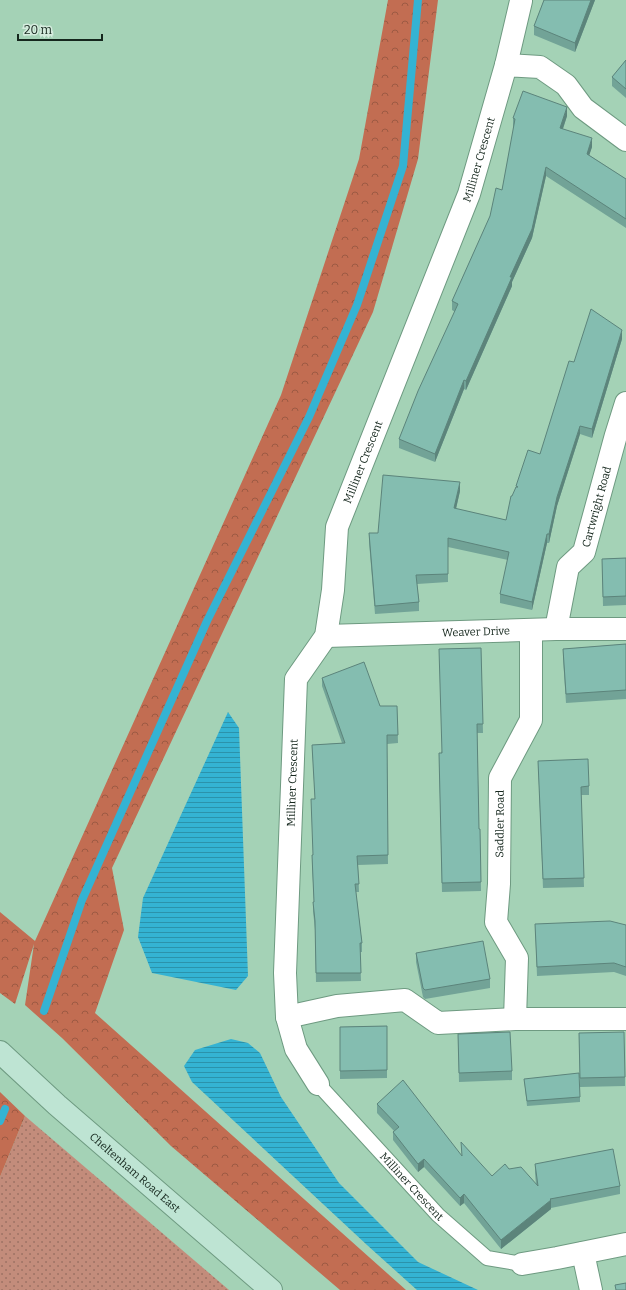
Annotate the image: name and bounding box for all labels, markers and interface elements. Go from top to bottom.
scale bar [18,16,102,42]
text: 20 m [24,23,53,37]
street label: Milliner Crescent [460,115,497,204]
street label: Milliner Crescent [341,419,385,505]
street label: Cartwright Road [579,464,614,549]
street label: Weaver Drive [442,624,510,639]
street label: Milliner Crescent [284,739,300,827]
street label: Saddler Road [493,789,506,858]
street label: Cheltenham Road East [87,1130,183,1215]
street label: Milliner Crescent [377,1150,446,1223]

